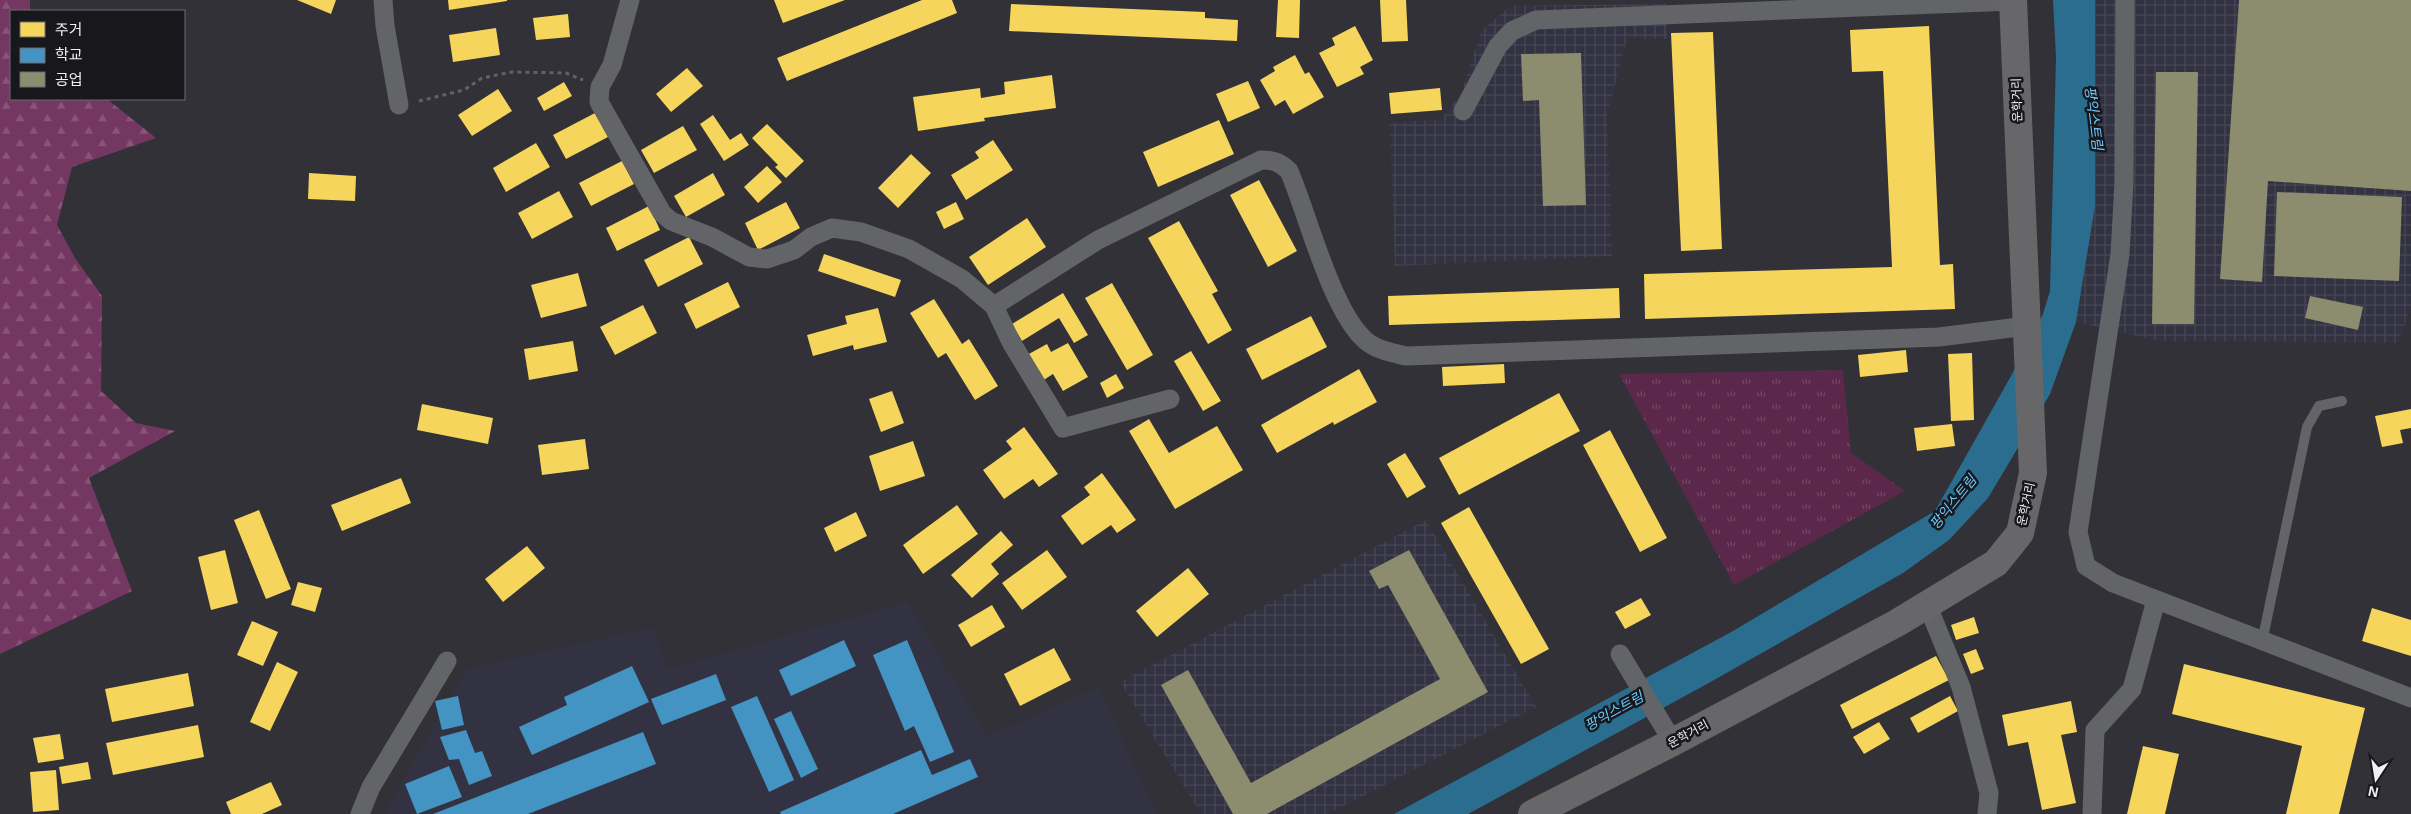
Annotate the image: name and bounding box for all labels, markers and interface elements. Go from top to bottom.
legend [10,10,185,100]
text: 주거 [55,21,83,38]
text: 학교 [55,46,83,63]
text: 공업 [55,71,83,88]
street label: 운학거리 [2009,78,2025,122]
water label: 팡익스트림 [2082,85,2106,152]
water label: 팡익스트림 [1927,471,1980,532]
street label: 운학거리 [2015,481,2037,527]
water label: 팡익스트림 [1582,688,1647,734]
street label: 운학거리 [1665,717,1711,751]
north arrow [2351,754,2401,804]
text: N [2367,783,2380,801]

